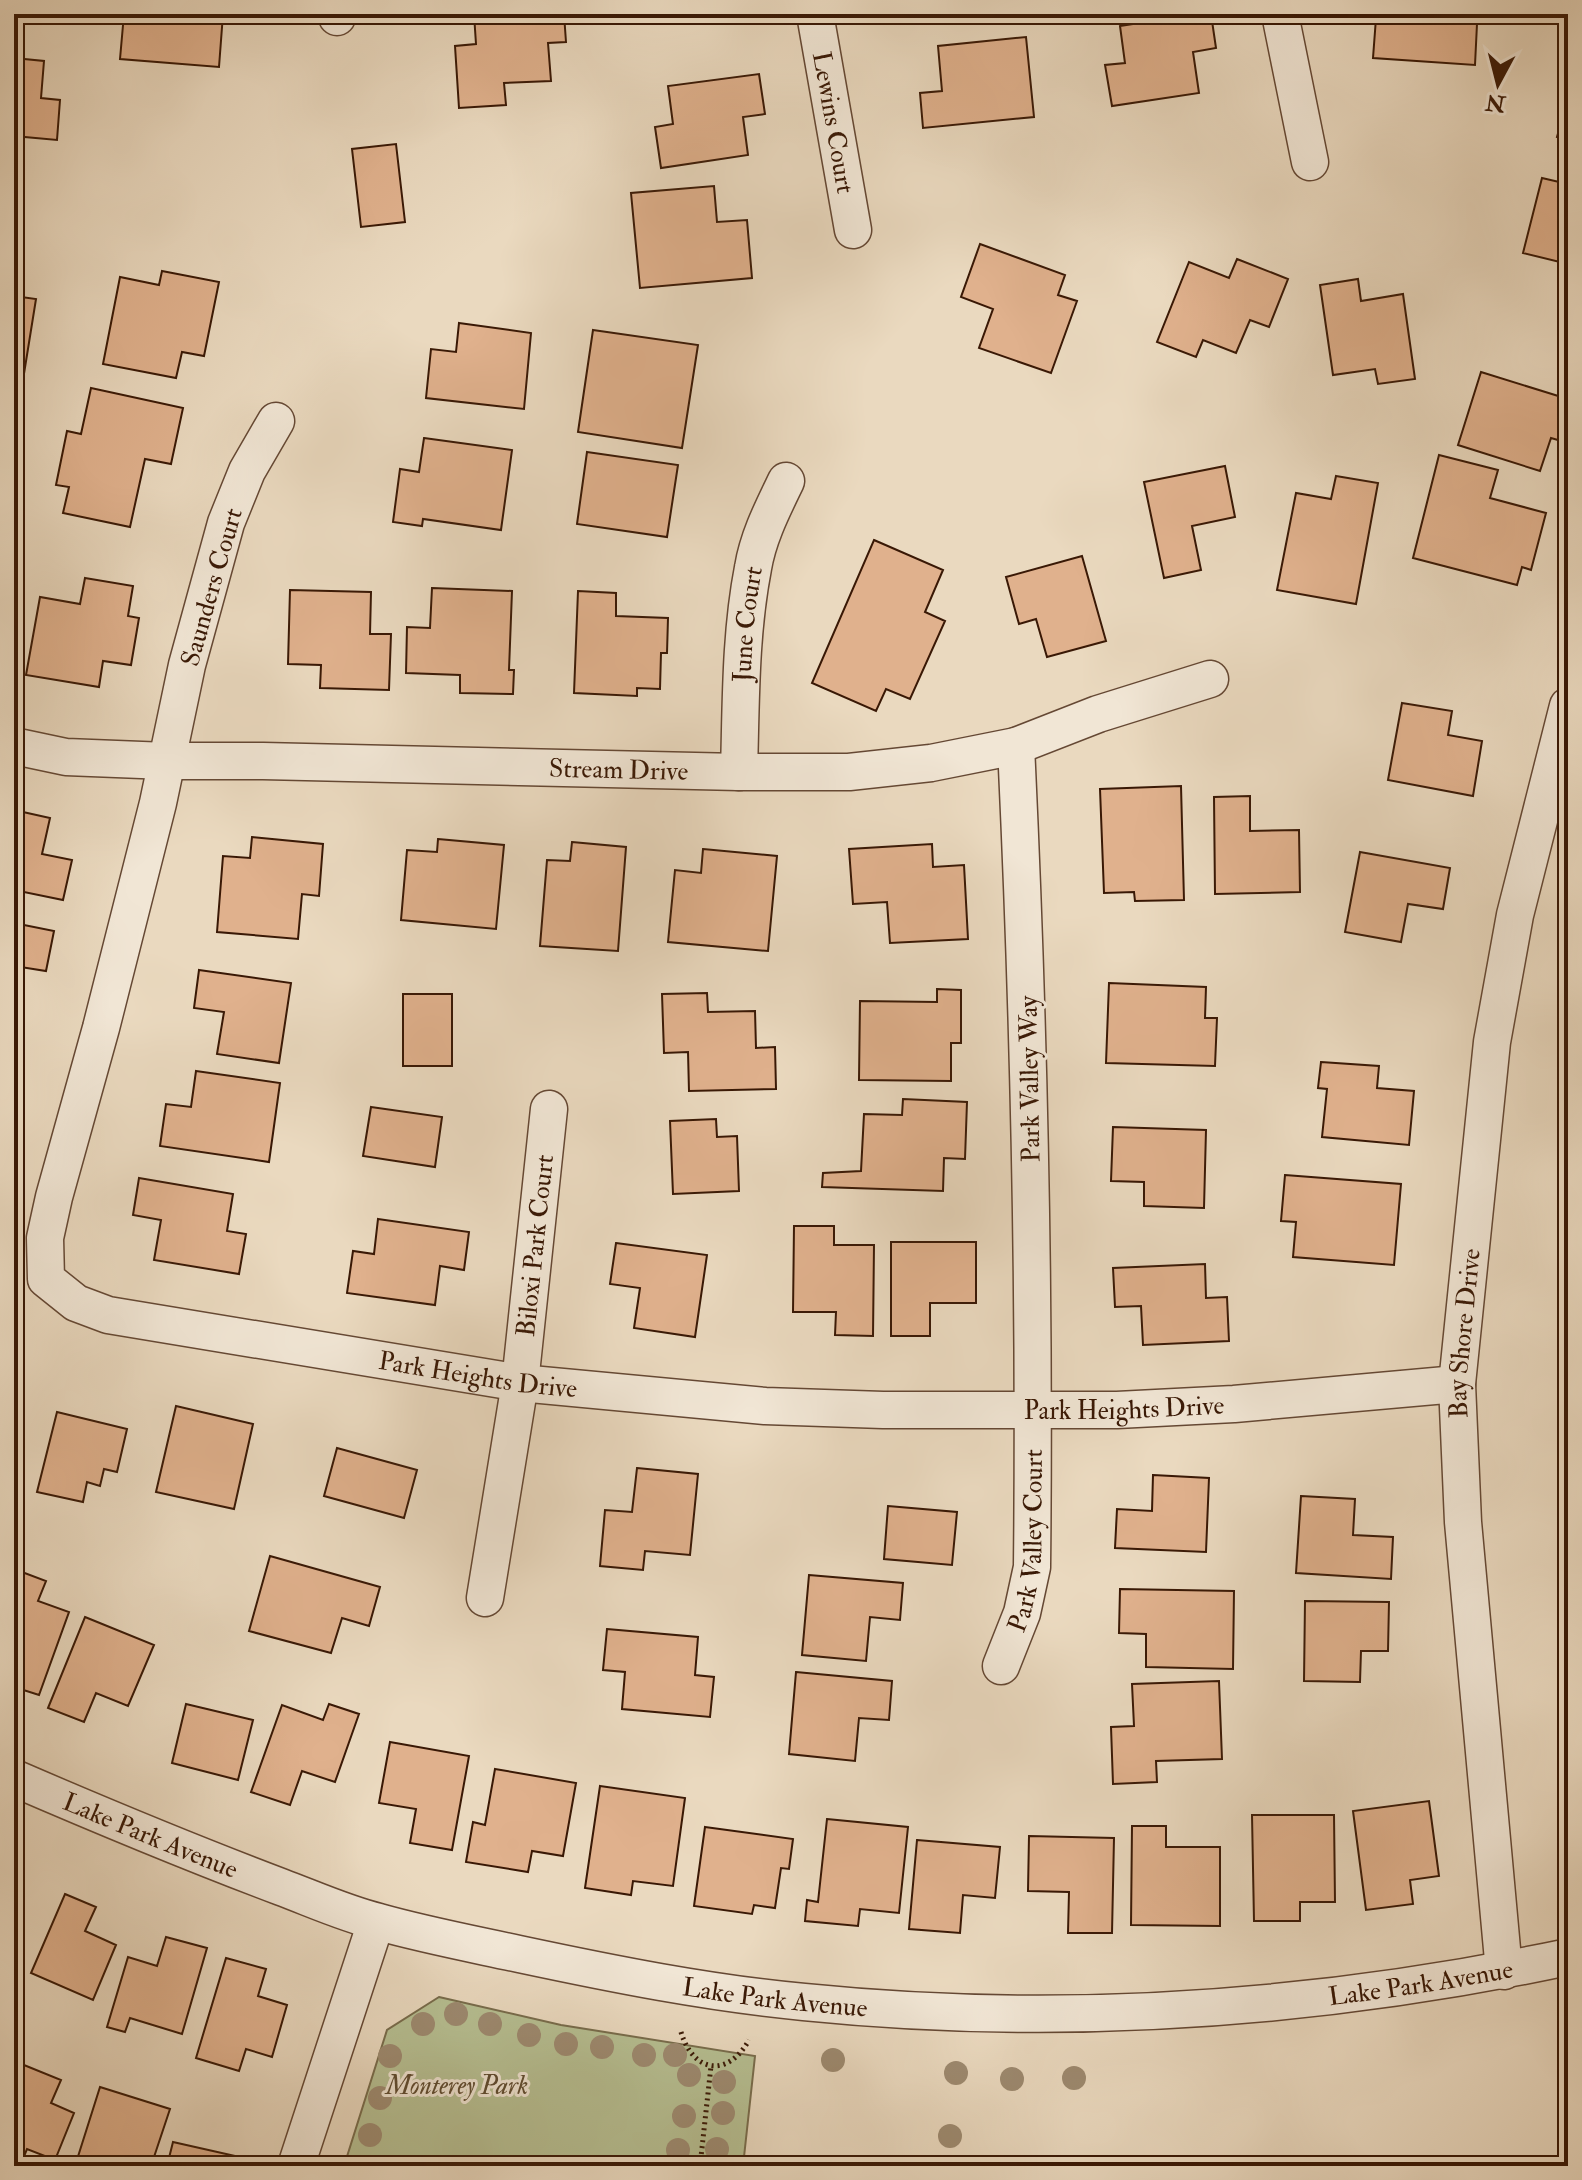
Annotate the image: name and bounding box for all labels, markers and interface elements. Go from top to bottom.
north arrow [1458,44,1538,124]
street label: Lewins Court [805,49,861,196]
text: N [1484,88,1508,118]
street label: Saunders Court [174,505,250,670]
street label: June Court [726,564,770,684]
street label: Stream Drive [549,753,689,788]
street label: Park Valley Way [1013,995,1047,1163]
street label: Biloxi Park Court [510,1153,561,1338]
street label: Bay Shore Drive [1442,1247,1488,1419]
street label: Park Heights Drive [376,1345,579,1405]
street label: Park Heights Drive [1024,1390,1225,1427]
street label: Park Valley Court [1001,1449,1050,1637]
street label: Lake Park Avenue [58,1786,242,1886]
street label: Lake Park Avenue [1327,1953,1516,2013]
street label: Lake Park Avenue [680,1971,869,2025]
park label: Monterey Park [384,2070,528,2102]

